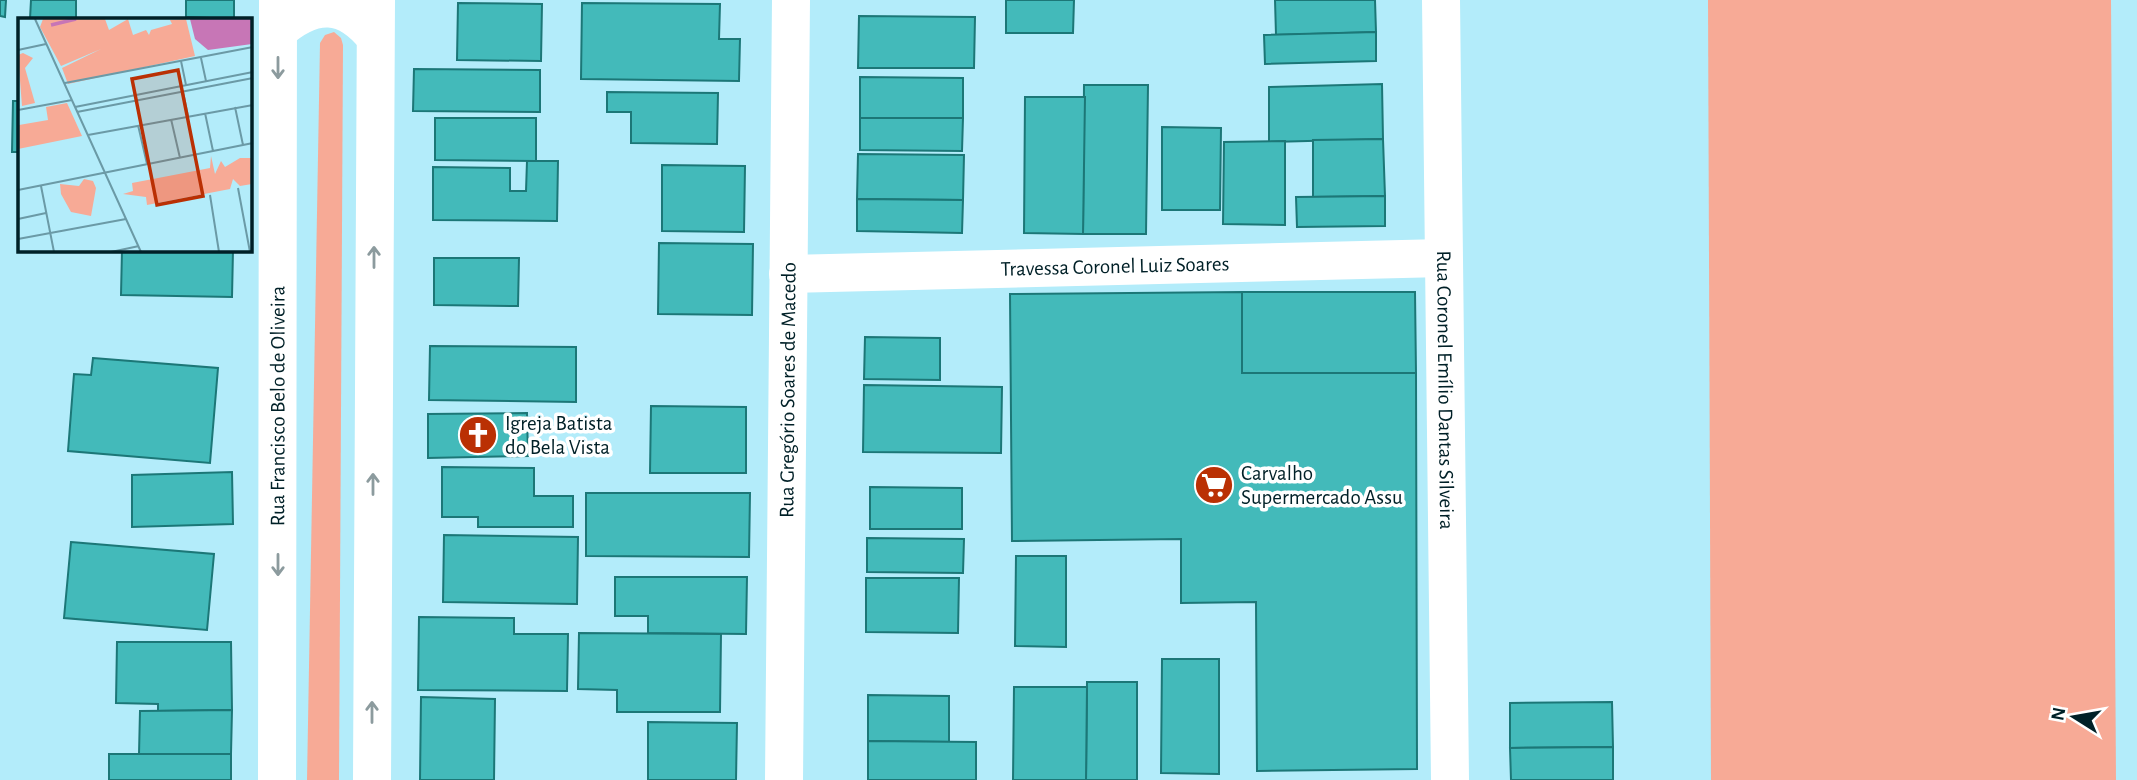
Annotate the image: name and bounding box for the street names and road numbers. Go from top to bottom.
street label: Rua Coronel Emílio Dantas Silveira [1433,250,1458,530]
street label: Travessa Coronel Luiz Soares [1000,253,1230,279]
street label: Rua Gregório Soares de Macedo [776,262,799,518]
street label: Rua Francisco Belo de Oliveira [267,286,288,526]

